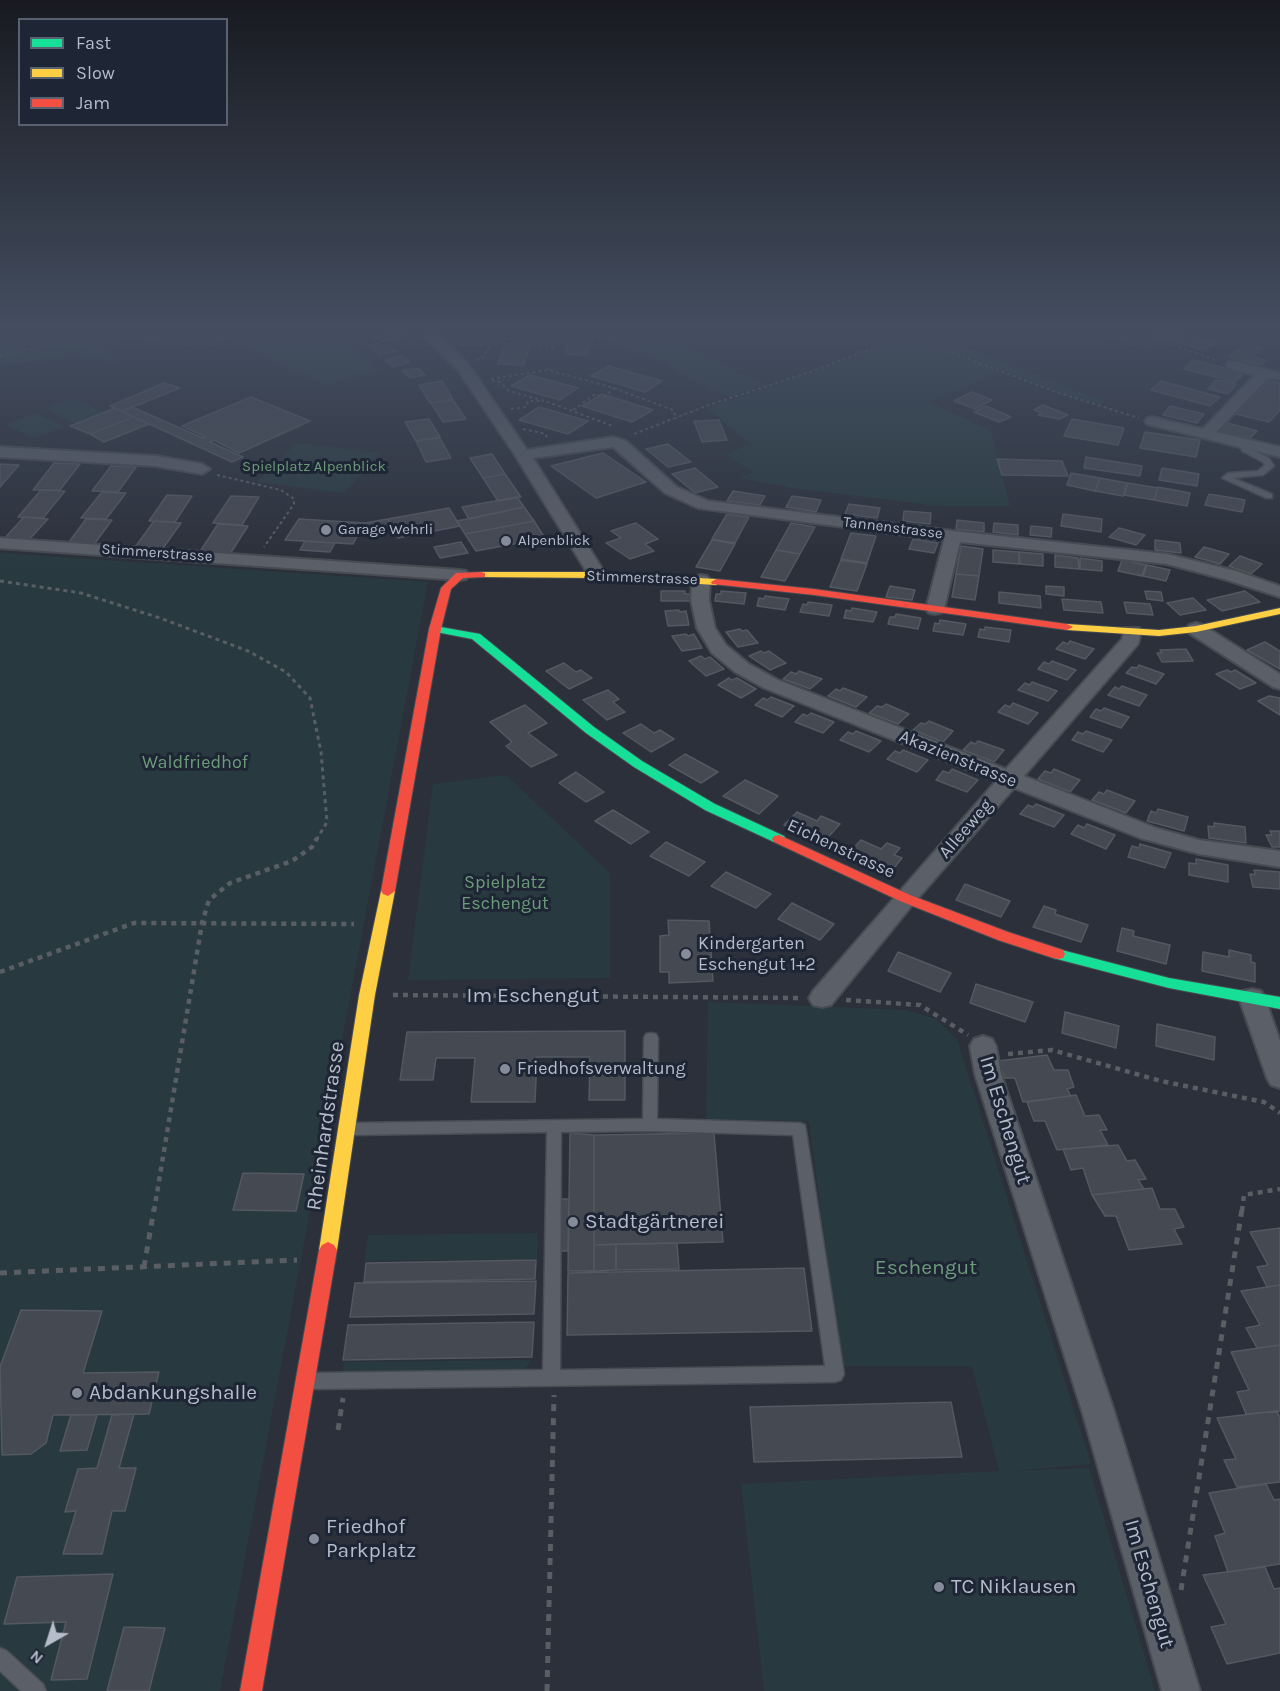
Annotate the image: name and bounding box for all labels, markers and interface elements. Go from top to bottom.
legend [18,18,228,126]
text: Fast [76,32,111,54]
text: Slow [76,62,115,84]
text: Jam [76,92,110,114]
park label: Spielplatz Alpenblick [242,458,386,476]
street label: Tannenstrasse [842,513,944,543]
place label: Garage Wehrli [338,521,433,539]
marker: Garage Wehrli [319,523,333,537]
place label: Alpenblick [518,532,590,550]
marker: Alpenblick [499,534,513,548]
street label: Stimmerstrasse [101,540,213,566]
street label: Stimmerstrasse [586,567,698,589]
street label: Akazienstrasse [896,726,1020,792]
park label: Waldfriedhof [142,752,248,774]
street label: Alleeweg [934,795,998,863]
street label: Eichenstrasse [784,815,898,883]
park label: Spielplatz Eschengut [461,872,549,914]
place label: Kindergarten Eschengut 1+2 [698,933,816,976]
marker: Kindergarten Eschengut 1+2 [679,947,693,961]
street label: Im Eschengut [467,983,599,1009]
street label: Rheinhardstrasse [302,1040,350,1212]
street label: Im Eschengut [974,1053,1036,1187]
place label: Friedhofsverwaltung [517,1058,686,1080]
marker: Friedhofsverwaltung [498,1062,512,1076]
place label: Stadtgärtnerei [585,1209,724,1235]
marker: Stadtgärtnerei [566,1215,580,1229]
park label: Eschengut [875,1255,977,1281]
place label: Abdankungshalle [89,1380,257,1406]
marker: Abdankungshalle [70,1386,84,1400]
place label: Friedhof Parkplatz [326,1514,416,1564]
street label: Im Eschengut [1119,1517,1179,1651]
marker: Friedhof Parkplatz [307,1532,321,1546]
place label: TC Niklausen [951,1574,1076,1600]
marker: TC Niklausen [932,1580,946,1594]
north arrow [18,1613,78,1673]
text: N [26,1646,47,1668]

